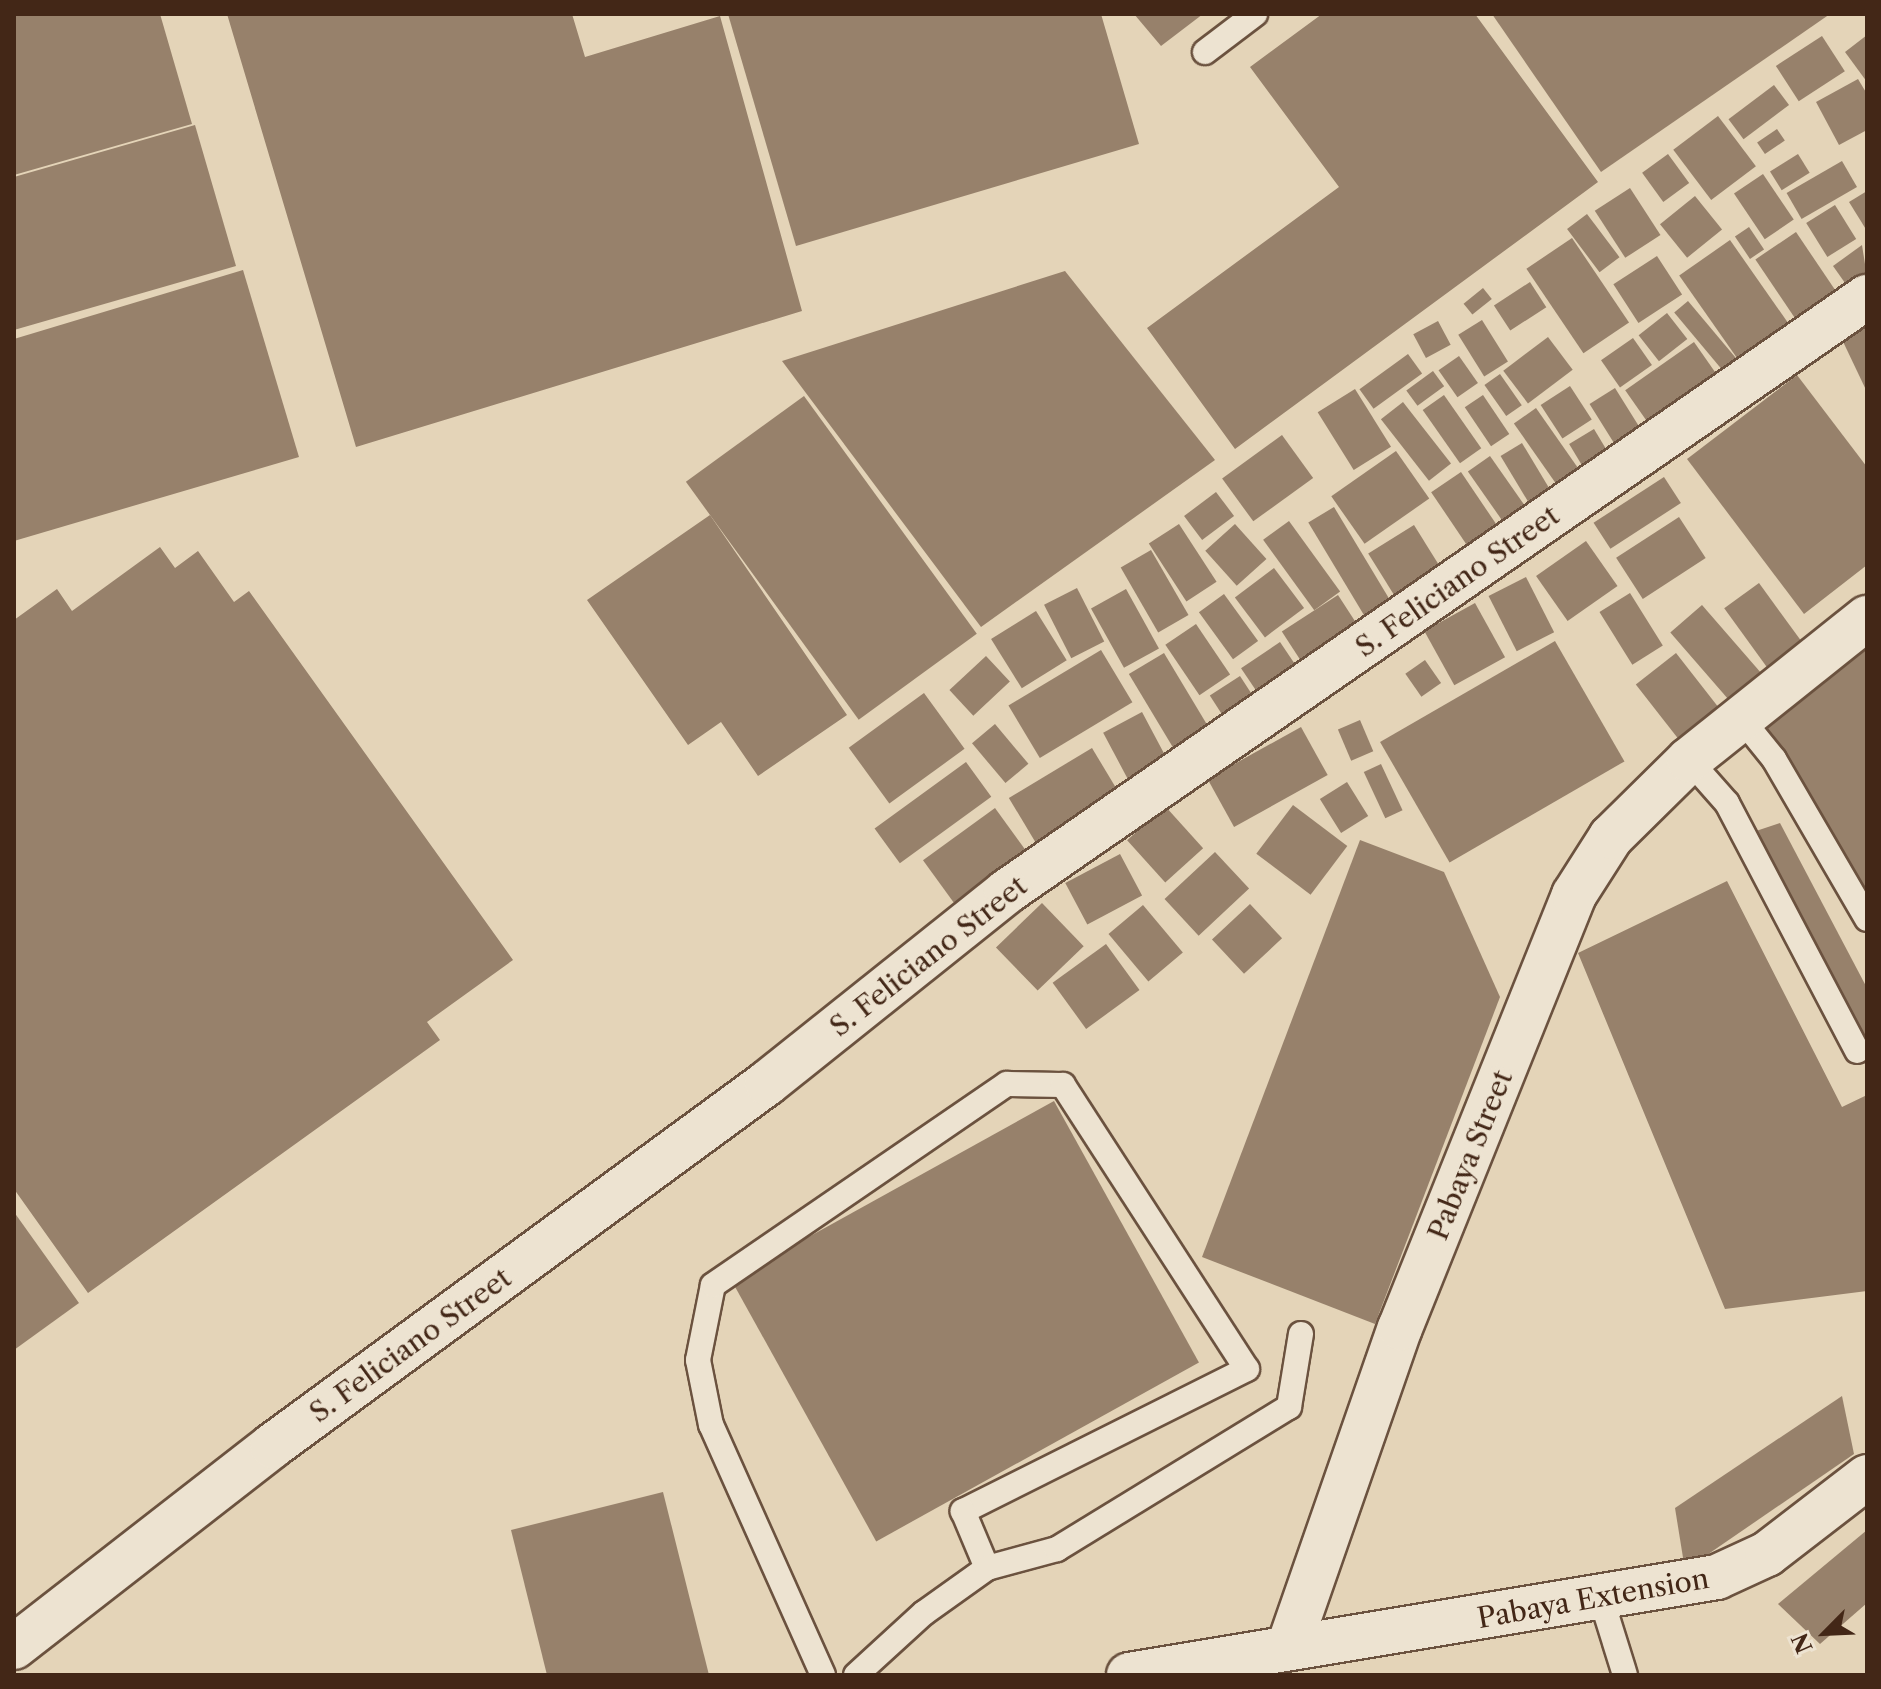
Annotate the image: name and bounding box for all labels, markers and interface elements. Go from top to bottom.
street label: S. Feliciano Street [1349,498,1565,664]
street label: S. Feliciano Street [823,869,1033,1043]
street label: Pabaya Street [1421,1065,1519,1245]
street label: S. Feliciano Street [303,1261,517,1429]
street label: Pabaya Extension [1474,1561,1712,1635]
north arrow [1785,1593,1865,1673]
text: N [1786,1629,1819,1657]

